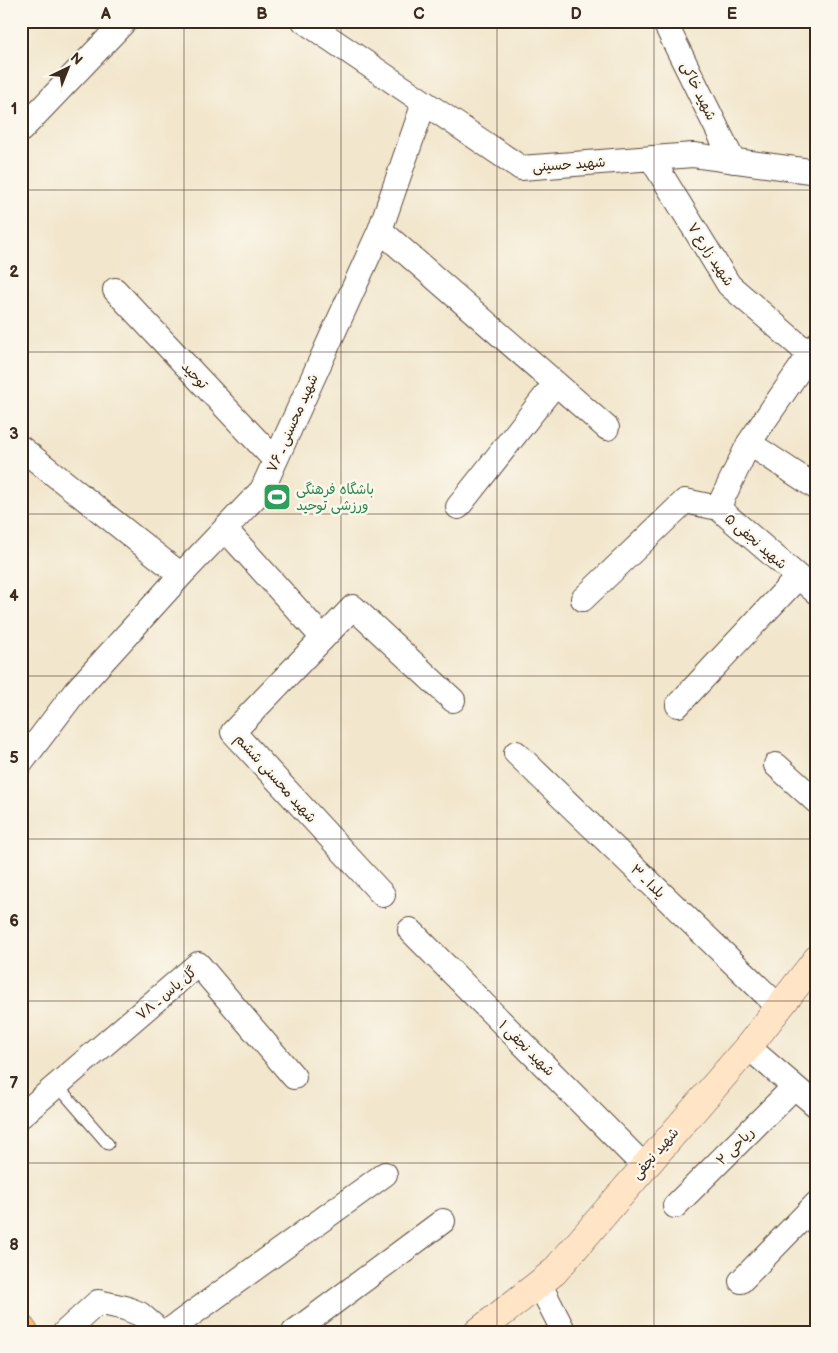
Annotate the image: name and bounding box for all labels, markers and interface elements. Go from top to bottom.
text: A [100,5,111,24]
text: B [256,5,268,24]
text: C [413,5,425,24]
text: D [570,5,582,24]
text: E [727,5,737,24]
north arrow [42,42,92,92]
text: N [67,49,86,69]
street label: شهید خاکی [677,59,720,123]
text: 1 [11,100,17,119]
street label: شهید حسینی [532,153,606,176]
street label: شهید زارع ۷ [683,219,737,290]
text: 2 [9,263,19,282]
street label: توحید [178,358,212,393]
street label: شهید محسنی ـ ۷۶ [263,371,322,475]
text: 3 [9,425,19,444]
place label: باشگاه فرهنگی ورزشی توحید [296,481,374,514]
sports icon: باشگاه فرهنگی ورزشی توحید [262,482,292,512]
street label: شهید نجفی ۵ [721,510,790,573]
text: 4 [9,587,19,606]
street label: شهید محسنی ششم [230,730,320,828]
text: 5 [9,749,19,768]
street label: یلدا ـ ۳ [627,861,668,902]
text: 6 [9,912,19,931]
street label: گل یاس ـ ۷۸ [133,963,200,1024]
street label: شهید نجفی ۱ [495,1017,558,1080]
text: 7 [10,1074,19,1093]
street label: شهید نجفی [628,1124,682,1183]
street label: ریاحی ۲ [713,1124,758,1169]
text: 8 [9,1236,19,1255]

